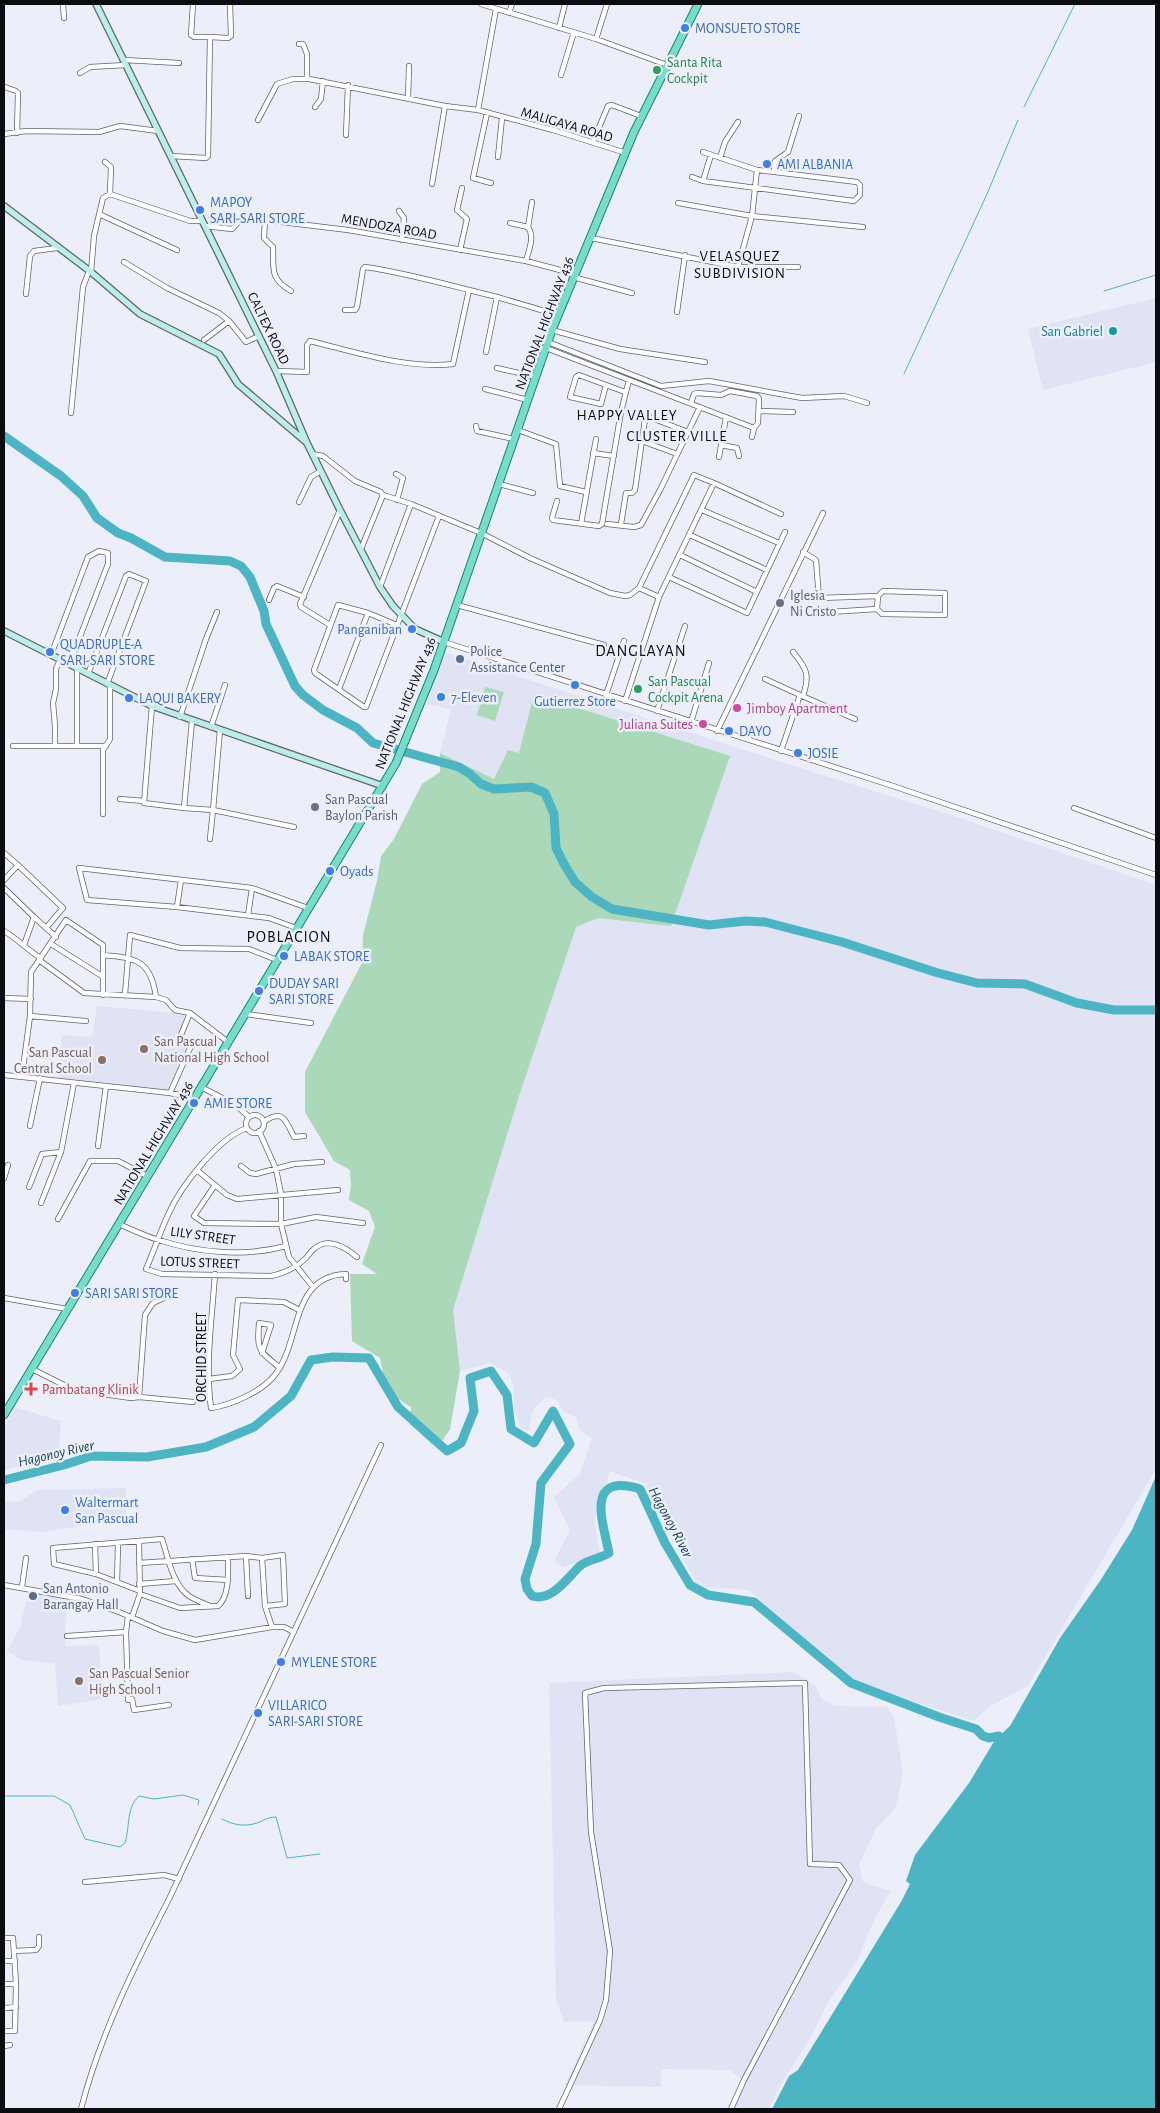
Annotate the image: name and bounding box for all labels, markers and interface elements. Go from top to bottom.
marker: MONSUETO STORE [679,22,691,34]
place label: MONSUETO STORE [695,22,800,36]
place label: Santa Rita Cockpit [667,56,723,86]
marker: Santa Rita Cockpit [651,64,663,76]
street label: MALIGAYA ROAD [519,105,614,145]
marker: AMI ALBANIA [761,158,773,170]
place label: AMI ALBANIA [777,158,853,172]
place label: MAPOY SARI-SARI STORE [210,196,305,226]
marker: MAPOY SARI-SARI STORE [194,204,206,216]
street label: MENDOZA ROAD [340,212,438,242]
district label: VELASQUEZ SUBDIVISION [694,249,786,281]
street label: NATIONAL HIGHWAY 436 [513,255,577,392]
street label: CALTEX ROAD [245,290,292,367]
place label: San Gabriel [1041,325,1103,339]
marker: San Gabriel [1107,325,1119,337]
district label: HAPPY VALLEY [576,408,678,423]
district label: CLUSTER VILLE [627,429,727,444]
place label: Iglesia Ni Cristo [790,589,837,619]
marker: Iglesia Ni Cristo [774,597,786,609]
place label: Panganiban [337,623,402,637]
marker: Panganiban [406,623,418,635]
street label: NATIONAL HIGHWAY 436 [373,635,439,771]
place label: QUADRUPLE-A SARI-SARI STORE [60,638,155,668]
district label: DANGLAYAN [595,643,687,659]
place label: Police Assistance Center [470,645,566,675]
marker: QUADRUPLE-A SARI-SARI STORE [44,646,56,658]
marker: Police Assistance Center [454,653,466,665]
place label: San Pascual Cockpit Arena [648,675,724,705]
marker: Gutierrez Store [569,679,581,691]
marker: San Pascual Cockpit Arena [632,683,644,695]
marker: 7-Eleven [435,691,447,703]
place label: 7-Eleven [451,691,497,705]
marker: LAQUI BAKERY [123,692,135,704]
place label: LAQUI BAKERY [139,692,222,706]
place label: Gutierrez Store [534,695,616,709]
marker: Jimboy Apartment [731,702,743,714]
place label: Jimboy Apartment [747,702,848,716]
place label: Juliana Suites [619,718,693,732]
marker: Juliana Suites [697,718,709,730]
marker: DAYO [723,725,735,737]
place label: DAYO [739,725,771,739]
marker: JOSIE [792,747,804,759]
place label: JOSIE [808,747,838,761]
place label: San Pascual Baylon Parish [325,793,398,823]
marker: San Pascual Baylon Parish [309,801,321,813]
marker: Oyads [324,865,336,877]
place label: Oyads [340,865,374,879]
district label: POBLACION [246,929,332,945]
marker: LABAK STORE [278,950,290,962]
place label: LABAK STORE [294,950,370,964]
place label: DUDAY SARI SARI STORE [269,977,339,1007]
marker: DUDAY SARI SARI STORE [253,985,265,997]
place label: San Pascual National High School [154,1035,269,1065]
marker: San Pascual National High School [138,1043,150,1055]
place label: San Pascual Central School [14,1046,92,1076]
marker: San Pascual Central School [96,1054,108,1066]
street label: NATIONAL HIGHWAY 436 [112,1079,196,1208]
marker: AMIE STORE [188,1097,200,1109]
place label: AMIE STORE [204,1097,272,1111]
street label: LILY STREET [169,1224,237,1248]
street label: LOTUS STREET [160,1255,240,1271]
marker: SARI SARI STORE [69,1287,81,1299]
place label: SARI SARI STORE [85,1287,178,1301]
street label: ORCHID STREET [195,1312,209,1402]
marker: Pambatang Klinik [24,1382,38,1396]
place label: Pambatang Klinik [42,1383,139,1397]
water label: Hagonoy River [17,1437,97,1470]
water label: Hagonoy River [646,1484,696,1561]
place label: Waltermart San Pascual [75,1496,139,1526]
marker: Waltermart San Pascual [59,1504,71,1516]
place label: San Antonio Barangay Hall [43,1582,119,1612]
marker: San Antonio Barangay Hall [27,1590,39,1602]
marker: MYLENE STORE [275,1656,287,1668]
place label: MYLENE STORE [291,1656,377,1670]
place label: San Pascual Senior High School 1 [89,1667,190,1697]
marker: San Pascual Senior High School 1 [73,1675,85,1687]
place label: VILLARICO SARI-SARI STORE [268,1699,363,1729]
marker: VILLARICO SARI-SARI STORE [252,1707,264,1719]

